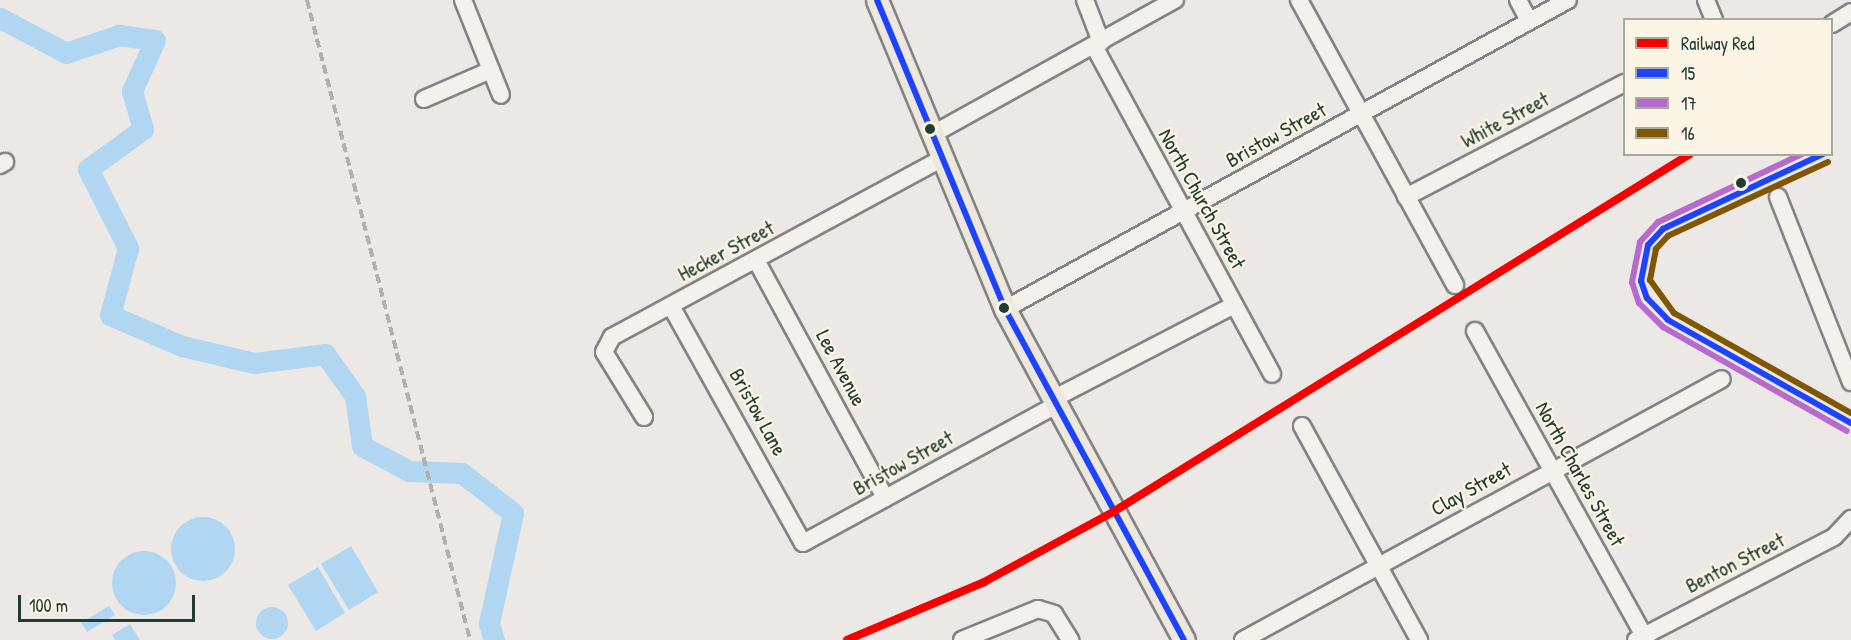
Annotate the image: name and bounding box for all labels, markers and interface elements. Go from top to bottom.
legend [1623,18,1833,156]
text: Railway Red [1681,31,1755,56]
text: 15 [1681,61,1695,86]
street label: White Street [1457,86,1553,154]
text: 17 [1681,91,1696,116]
street label: Bristow Street [1222,97,1330,173]
text: 16 [1681,121,1695,146]
unlabelled marker [924,123,936,135]
street label: North Church Street [1153,125,1251,273]
unlabelled marker [1735,177,1747,189]
street label: Hecker Street [674,215,778,287]
unlabelled marker [998,302,1010,314]
street label: Lee Avenue [810,326,872,410]
street label: Bristow Lane [724,364,792,460]
street label: North Charles Street [1530,397,1630,551]
street label: Bristow Street [849,425,957,501]
street label: Clay Street [1426,457,1516,521]
street label: Benton Street [1681,527,1789,599]
scale bar [21,583,198,621]
text: 100 m [29,593,68,618]

